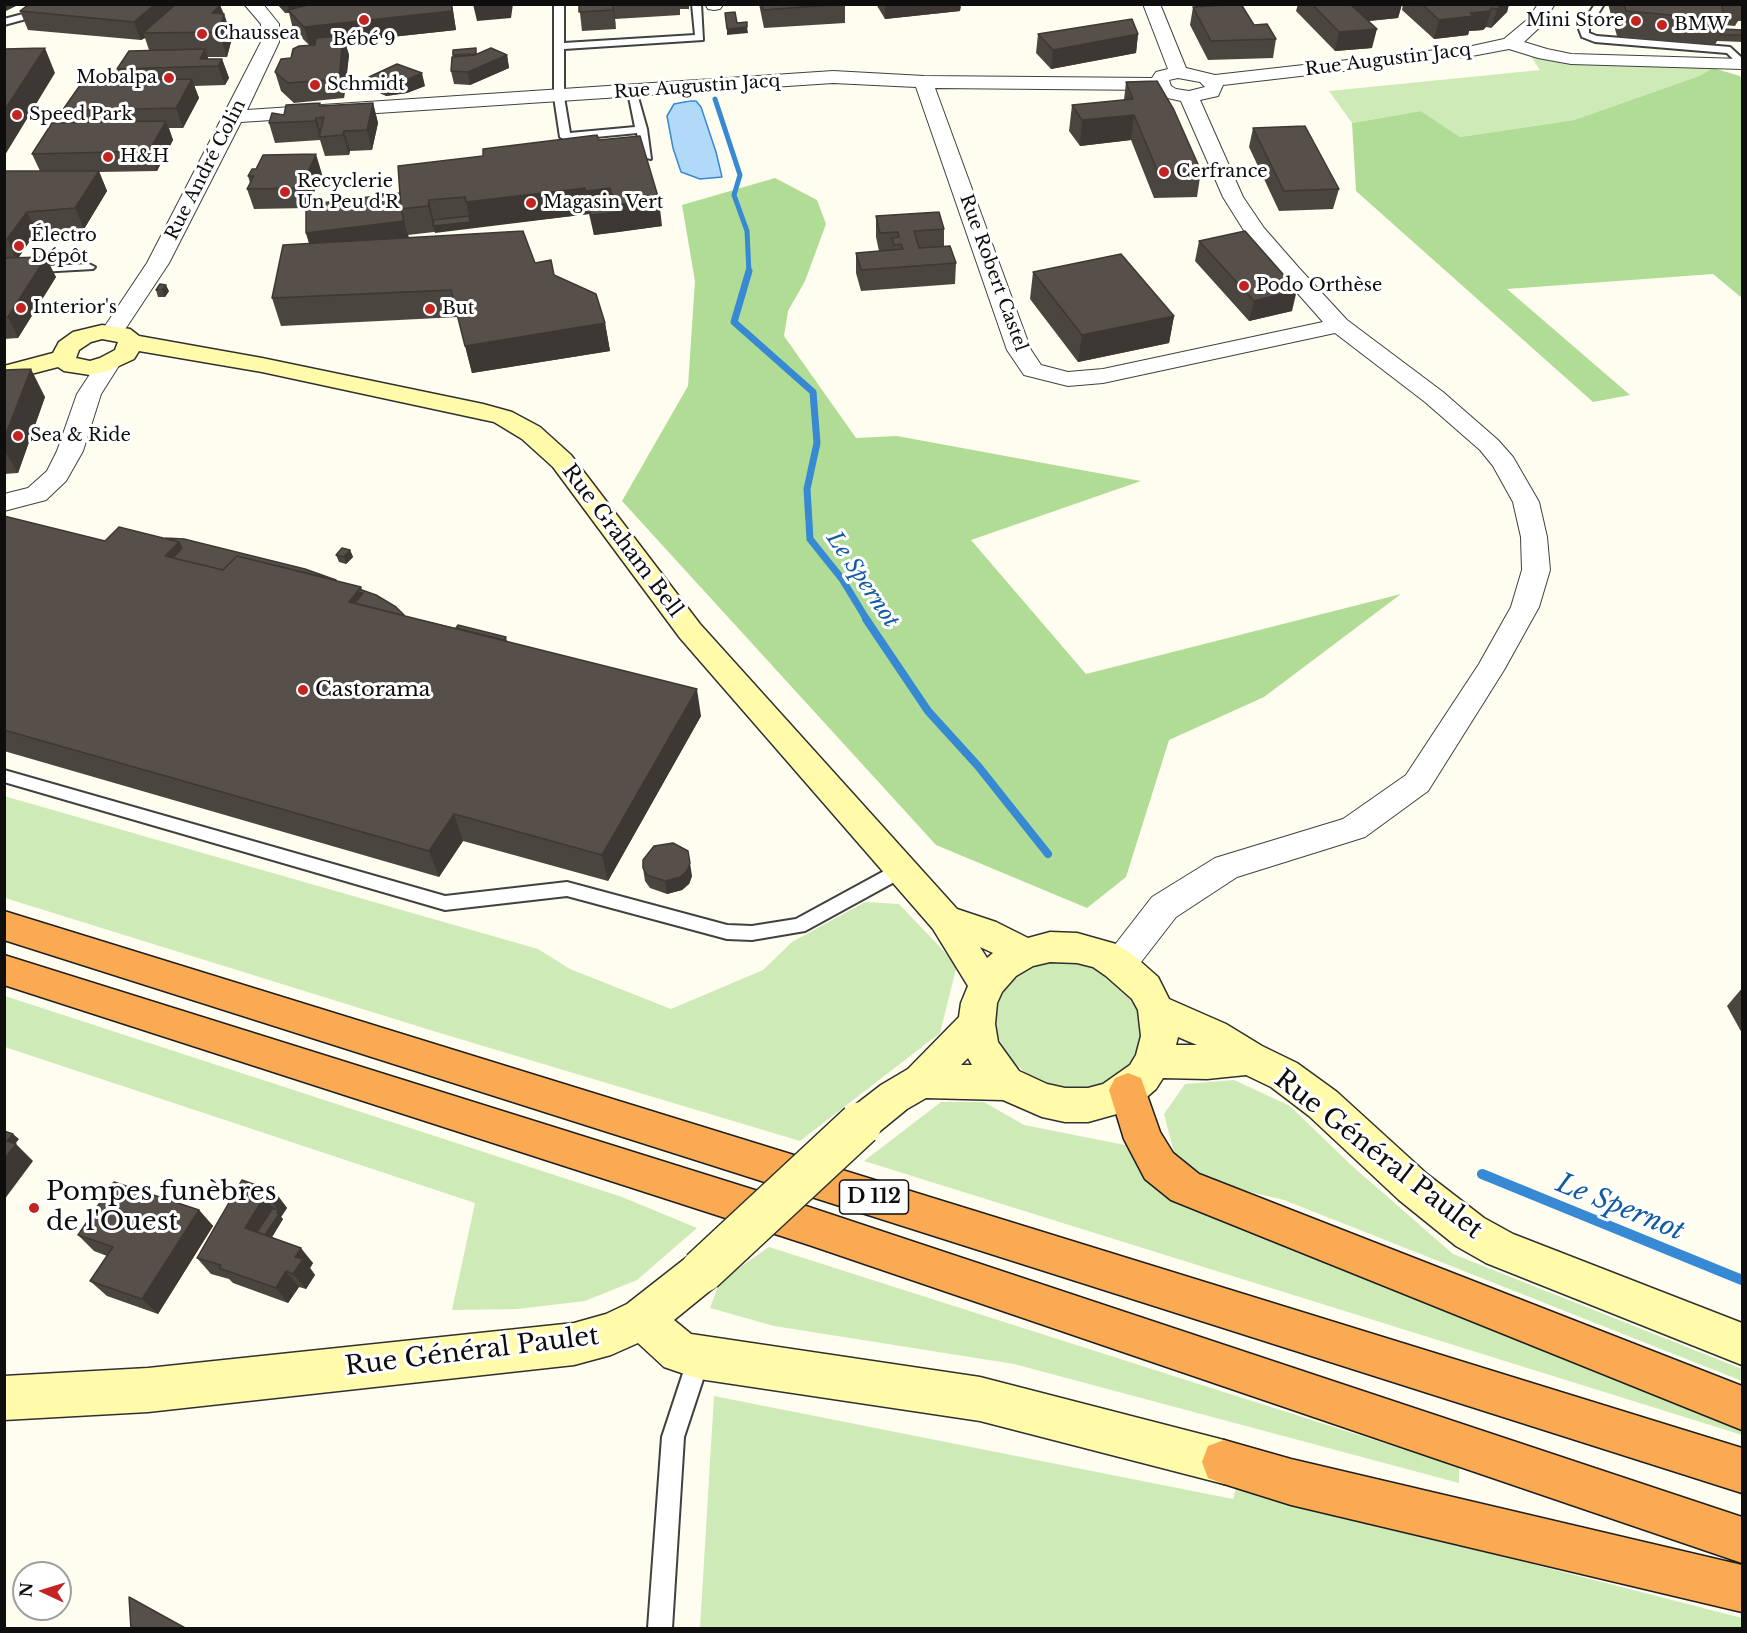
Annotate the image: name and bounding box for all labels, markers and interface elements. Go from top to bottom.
place label: Mini Store [1526,10,1624,32]
marker: Bébé 9 [357,13,371,27]
marker: Mini Store [1629,14,1643,28]
place label: BMW [1674,14,1728,36]
marker: BMW [1655,18,1669,32]
place label: Chaussea [214,23,299,45]
marker: Chaussea [195,27,209,41]
place label: Bébé 9 [333,29,395,51]
street label: Rue Augustin Jacq [1304,39,1472,81]
place label: Mobalpa [76,67,157,89]
street label: Rue Augustin Jacq [613,70,781,104]
marker: Mobalpa [162,71,176,85]
place label: Schmidt [327,74,405,96]
marker: Schmidt [308,78,322,92]
street label: Rue André Colin [161,96,251,244]
place label: Speed Park [29,104,132,126]
marker: Speed Park [10,108,24,122]
place label: H&H [120,146,169,168]
marker: H&H [101,150,115,164]
place label: Cerfrance [1176,161,1268,183]
marker: Cerfrance [1157,165,1171,179]
place label: Recyclerie Un Peu d'R [297,171,399,213]
marker: Recyclerie Un Peu d'R [278,185,292,199]
street label: Rue Robert Castel [955,191,1031,355]
place label: Magasin Vert [543,192,664,214]
marker: Magasin Vert [524,196,538,210]
place label: Électro Dépôt [31,225,97,268]
marker: Électro Dépôt [12,239,26,253]
place label: Podo Orthèse [1256,275,1382,297]
marker: Podo Orthèse [1237,279,1251,293]
place label: Interior's [33,297,117,319]
place label: But [442,298,475,320]
marker: Interior's [14,301,28,315]
marker: But [423,302,437,316]
place label: Sea & Ride [30,425,131,447]
marker: Sea & Ride [11,429,25,443]
street label: Rue Graham Bell [556,460,688,622]
water label: Le Spernot [820,527,904,633]
place label: Castorama [315,677,430,703]
marker: Castorama [296,683,310,697]
street label: Rue Général Paulet [1268,1064,1488,1246]
water label: Le Spernot [1551,1168,1689,1248]
place label: Pompes funèbres de l'Ouest [46,1177,277,1238]
road number: D 112 [840,1180,908,1214]
marker: Pompes funèbres de l'Ouest [27,1201,41,1215]
street label: Rue Général Paulet [343,1321,601,1383]
north arrow [12,1561,72,1621]
text: N [16,1582,37,1598]

